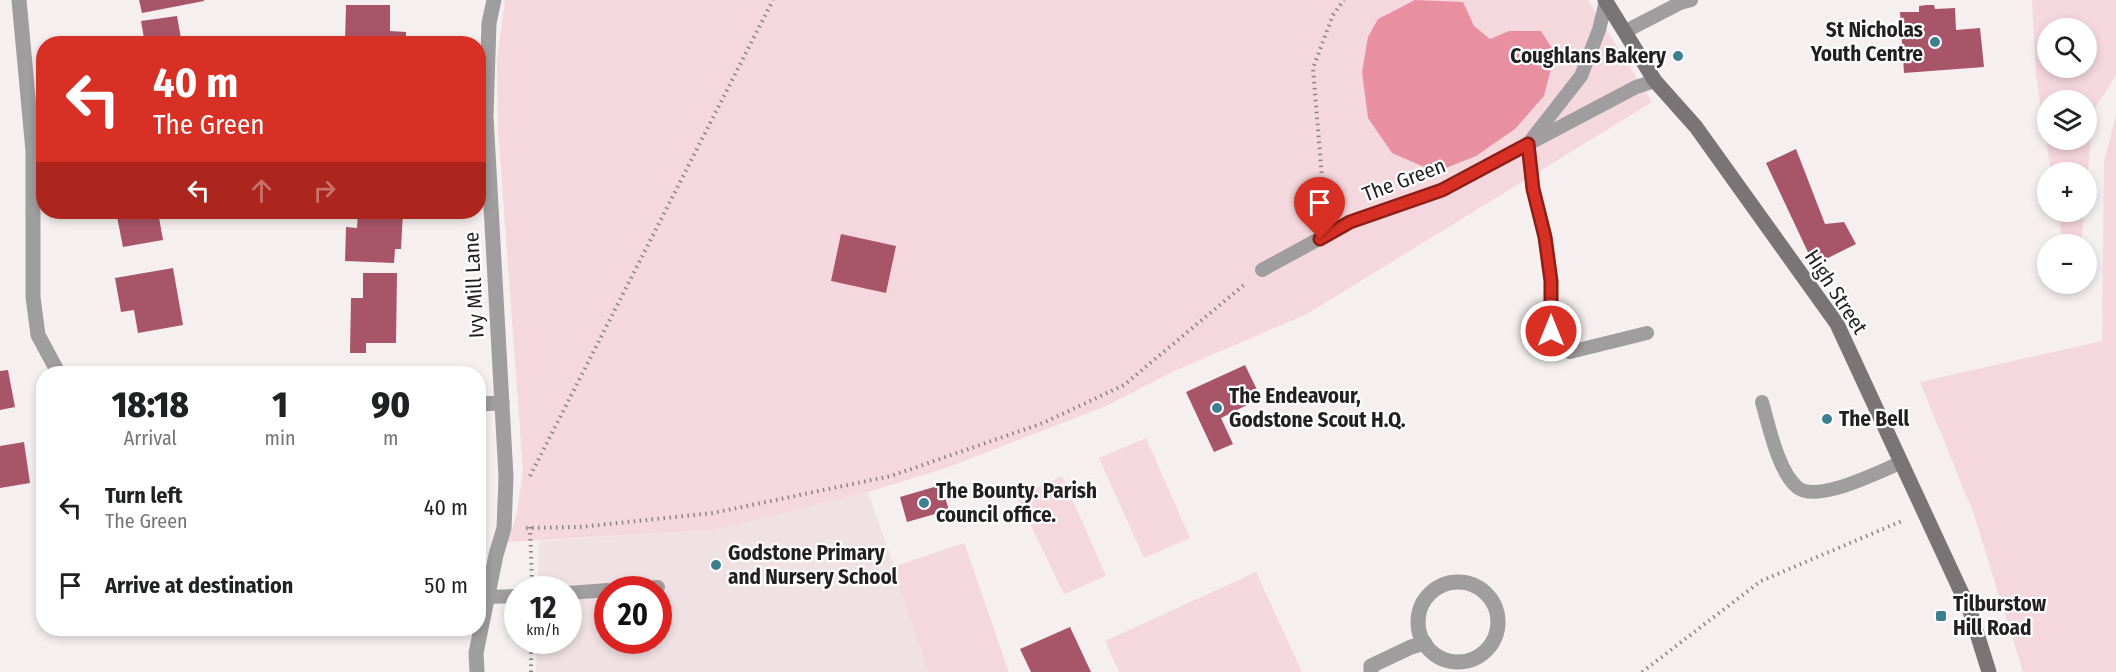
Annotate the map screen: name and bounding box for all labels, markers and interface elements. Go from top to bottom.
place label: St Nicholas Youth Centre [1810,17,1923,67]
map controls [2037,18,2097,294]
button: search [2037,18,2097,78]
marker: St Nicholas Youth Centre [1928,35,1942,49]
place label: Coughlans Bakery [1510,43,1667,69]
marker: Coughlans Bakery [1671,49,1685,63]
text: 40 m [153,58,238,108]
icon: left [54,60,132,138]
button: layers [2037,90,2097,150]
text: The Green [153,109,264,141]
street label: The Green [1359,152,1449,208]
button: + [2037,162,2097,222]
icon: left [182,174,215,207]
icon: ahead [245,174,278,207]
icon: right [308,174,341,207]
pin [1294,177,1345,239]
icon: arrive [1303,186,1336,219]
street label: Ivy Mill Lane [458,231,490,339]
button: − [2037,234,2097,294]
street label: High Street [1799,245,1873,339]
position arrow [1519,299,1583,363]
text: 18:18 [112,383,189,427]
text: 1 [272,383,288,427]
text: 90 [371,383,410,427]
place label: The Endeavour, Godstone Scout H.Q. [1229,383,1406,433]
marker: The Endeavour, Godstone Scout H.Q. [1210,401,1224,415]
place label: The Bell [1839,406,1909,432]
marker: The Bell [1820,412,1834,426]
text: Arrival [124,426,177,450]
text: min [265,426,296,450]
text: m [383,426,398,450]
place label: The Bounty. Parish council office. [936,478,1097,528]
text: Turn left [105,482,183,509]
icon: left [54,491,87,524]
text: 40 m [424,494,468,521]
marker: The Bounty. Parish council office. [917,496,931,510]
text: The Green [105,509,188,533]
place label: Godstone Primary and Nursery School [728,540,898,590]
marker: Godstone Primary and Nursery School [709,558,723,572]
icon: arrive [54,569,87,602]
text: Arrive at destination [105,572,293,599]
text: 50 m [424,572,468,599]
speed limit sign: 20 [594,576,672,654]
text: 12 [530,590,556,626]
place label: Tilburstow Hill Road [1953,591,2047,641]
marker: Tilburstow Hill Road [1934,609,1948,623]
text: km/h [526,621,560,639]

